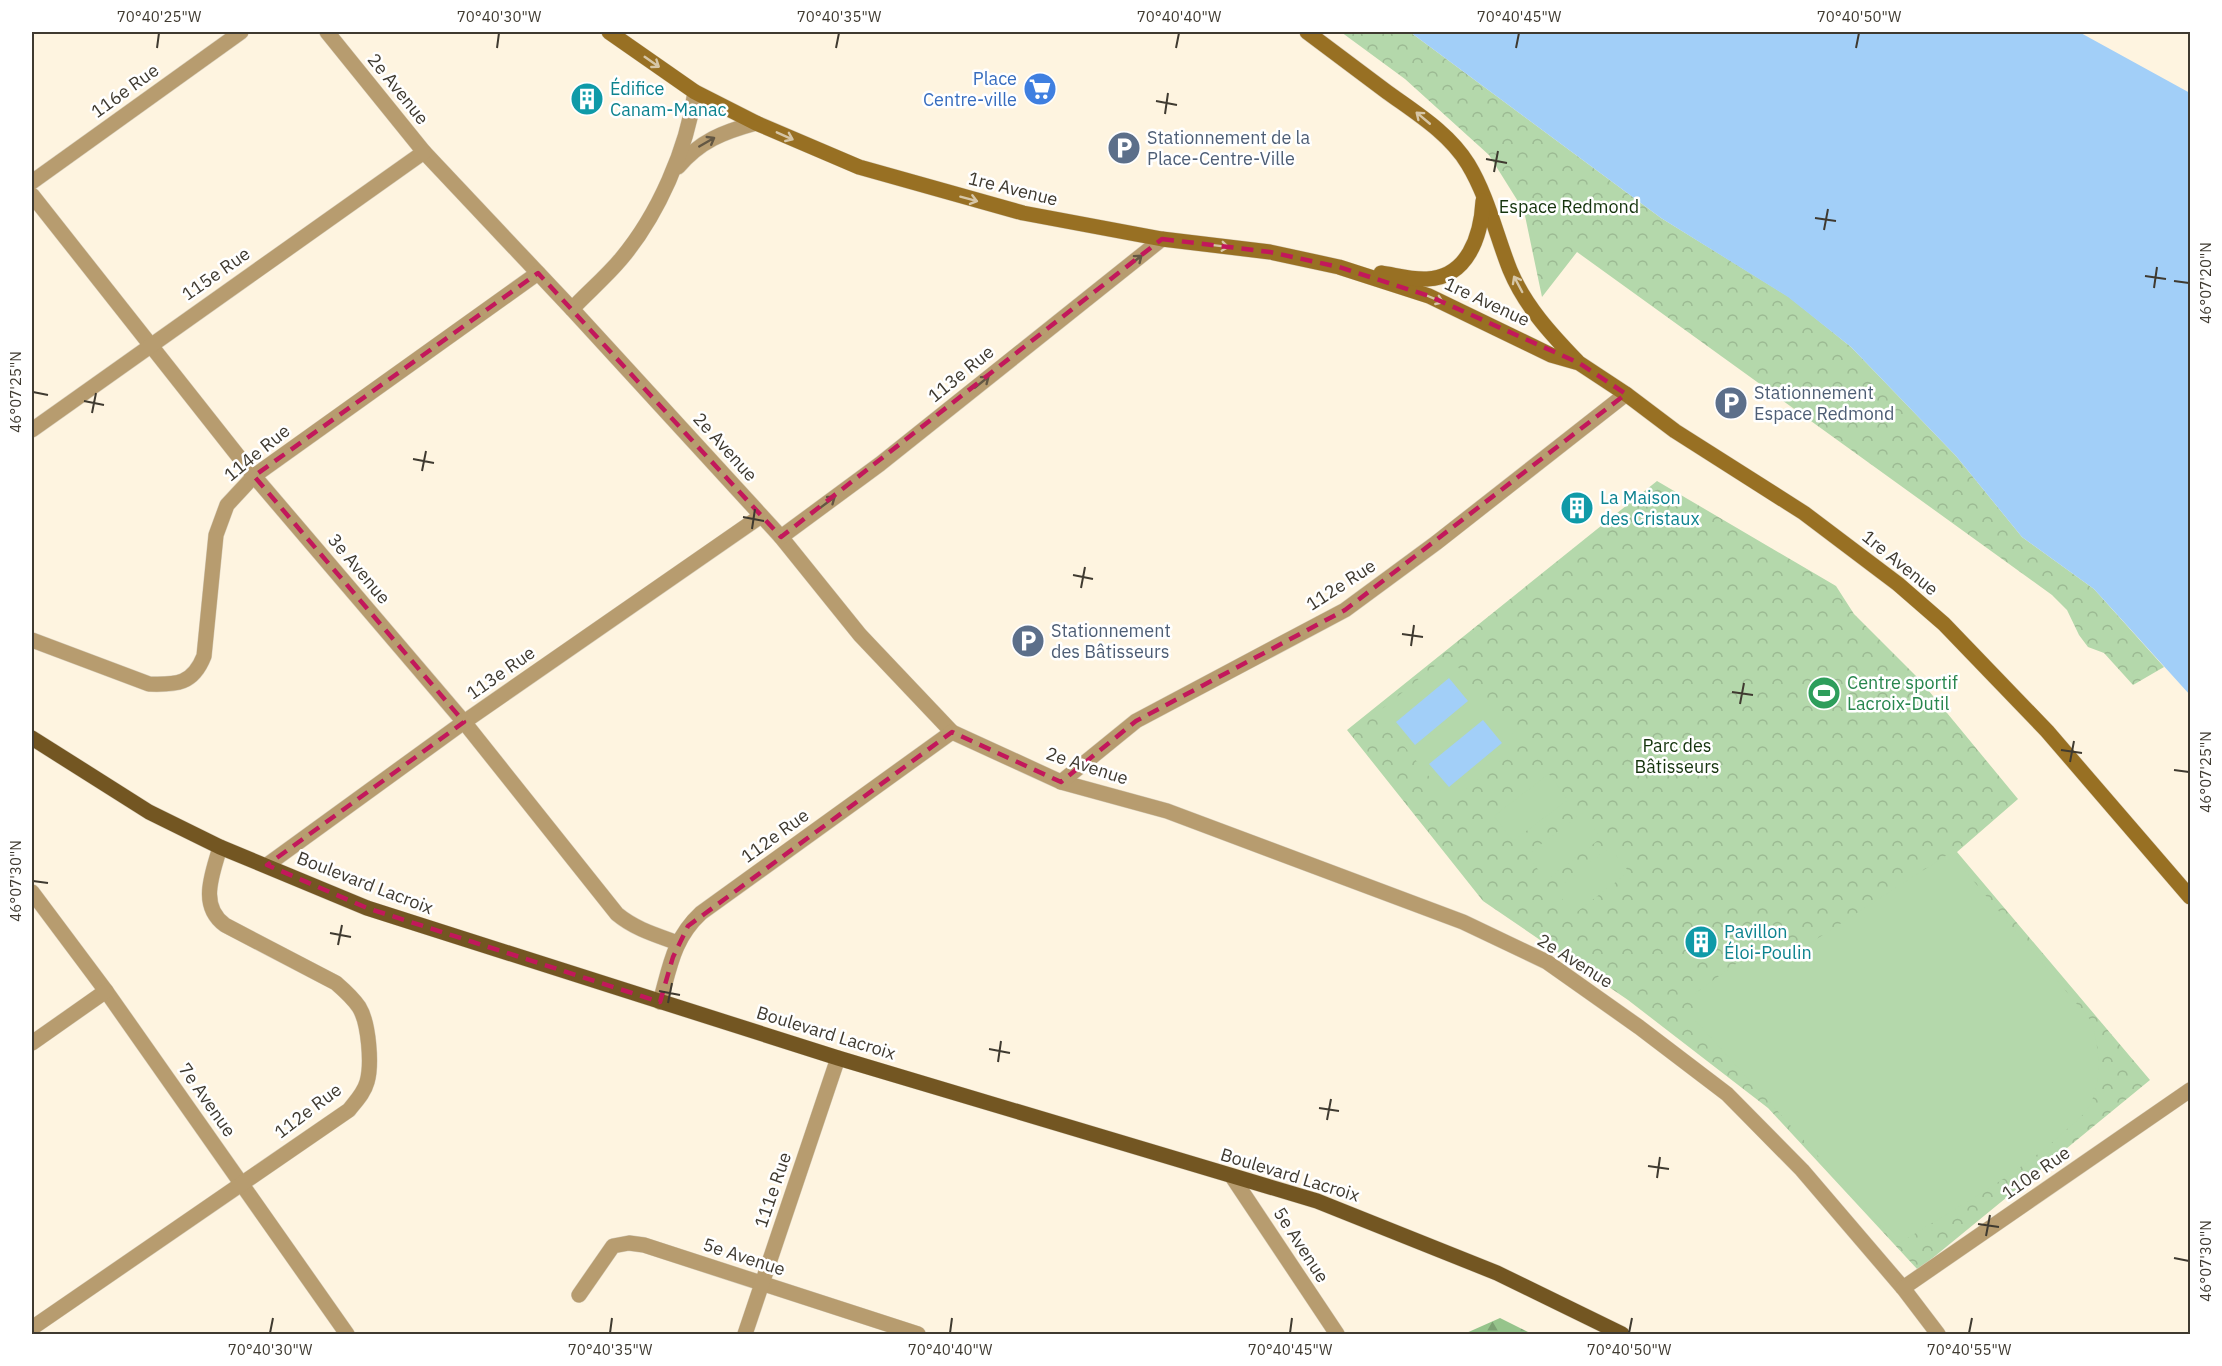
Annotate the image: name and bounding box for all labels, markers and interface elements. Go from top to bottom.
text: 70°40'25"W [117,7,202,26]
text: 70°40'30"W [457,7,542,26]
text: 70°40'35"W [797,7,882,26]
text: 70°40'40"W [1137,7,1222,26]
text: 70°40'45"W [1477,7,1562,26]
text: 70°40'50"W [1817,7,1902,26]
street label: 2e Avenue [363,48,434,129]
one-way arrow [643,56,660,68]
street label: 116e Rue [86,58,163,123]
place label: Place Centre-ville [923,67,1017,111]
supermarket icon: Place Centre-ville [1022,71,1058,107]
place label: Édifice Canam-Manac [610,77,727,121]
building icon: Édifice Canam-Manac [569,81,605,117]
one-way arrow [1416,111,1431,125]
place label: Stationnement de la Place-Centre-Ville [1147,126,1310,170]
one-way arrow [776,130,794,142]
parking icon: Stationnement de la Place-Centre-Ville [1106,130,1142,166]
one-way arrow [697,136,715,147]
street label: 1re Avenue [966,166,1060,211]
one-way arrow [960,193,979,205]
park label: Espace Redmond [1499,195,1639,218]
one-way arrow [1210,241,1230,252]
street label: 115e Rue [177,242,254,305]
text: 46°07'20"N [2196,242,2215,324]
one-way arrow [1126,255,1142,268]
street label: 1re Avenue [1441,272,1534,331]
one-way arrow [1512,276,1523,294]
one-way arrow [1425,294,1443,305]
street label: 113e Rue [923,340,998,407]
text: 46°07'25"N [6,351,25,433]
one-way arrow [974,376,990,389]
place label: Stationnement Espace Redmond [1754,381,1894,425]
parking icon: Stationnement Espace Redmond [1713,385,1749,421]
street label: 2e Avenue [688,407,762,486]
street label: 114e Rue [219,419,294,486]
place label: La Maison des Cristaux [1600,486,1700,530]
building icon: La Maison des Cristaux [1559,490,1595,526]
one-way arrow [820,496,836,508]
street label: 1re Avenue [1857,525,1943,600]
street label: 3e Avenue [323,529,396,609]
street label: 112e Rue [1302,554,1380,616]
place label: Stationnement des Bâtisseurs [1051,619,1171,663]
parking icon: Stationnement des Bâtisseurs [1010,623,1046,659]
street label: 113e Rue [462,641,539,704]
place label: Centre sportif Lacroix-Dutil [1847,671,1958,715]
sports icon: Centre sportif Lacroix-Dutil [1806,675,1842,711]
text: 46°07'25"N [2196,731,2215,813]
park label: Parc des Bâtisseurs [1634,734,1720,778]
street label: 2e Avenue [1043,741,1131,790]
street label: 112e Rue [736,803,813,868]
text: 46°07'30"N [6,840,25,922]
street label: Boulevard Lacroix [294,846,437,919]
place label: Pavillon Éloi-Poulin [1724,920,1812,964]
building icon: Pavillon Éloi-Poulin [1683,924,1719,960]
street label: 2e Avenue [1533,928,1618,993]
street label: Boulevard Lacroix [754,1000,898,1065]
street label: 7e Avenue [174,1058,241,1141]
street label: 112e Rue [270,1078,346,1143]
street label: 110e Rue [1997,1141,2074,1204]
street label: Boulevard Lacroix [1218,1142,1362,1207]
street label: 111e Rue [749,1149,796,1231]
street label: 5e Avenue [1269,1203,1334,1287]
text: 46°07'30"N [2196,1220,2215,1302]
street label: 5e Avenue [700,1232,788,1281]
text: 70°40'30"W [228,1340,313,1359]
text: 70°40'35"W [568,1340,653,1359]
text: 70°40'40"W [908,1340,993,1359]
text: 70°40'45"W [1248,1340,1333,1359]
text: 70°40'50"W [1587,1340,1672,1359]
text: 70°40'55"W [1927,1340,2012,1359]

